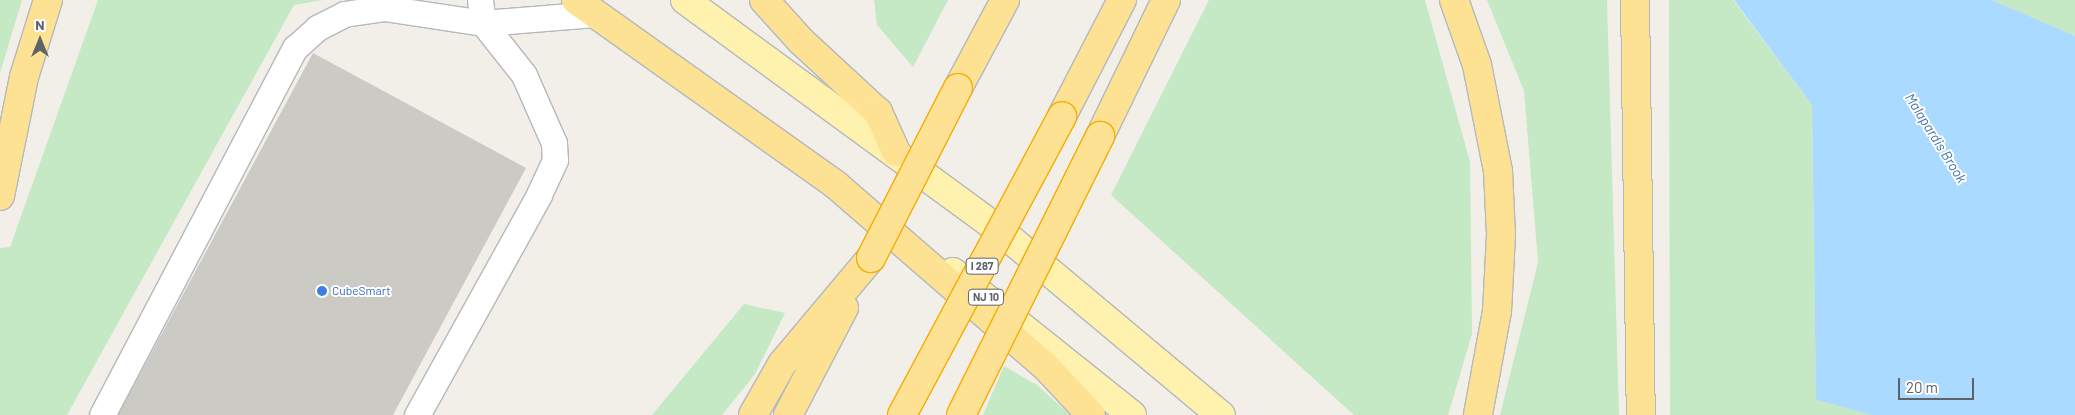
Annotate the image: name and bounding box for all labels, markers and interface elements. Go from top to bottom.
north arrow [15,15,65,65]
text: N [35,16,45,33]
water label: Malapardis Brook [1902,90,1970,186]
road number: I 287 [964,258,1000,274]
place label: CubeSmart [332,284,391,298]
marker: CubeSmart [316,285,328,297]
road number: NJ 10 [967,288,1005,306]
scale bar [1900,368,1976,400]
text: 20 m [1906,378,1938,396]

